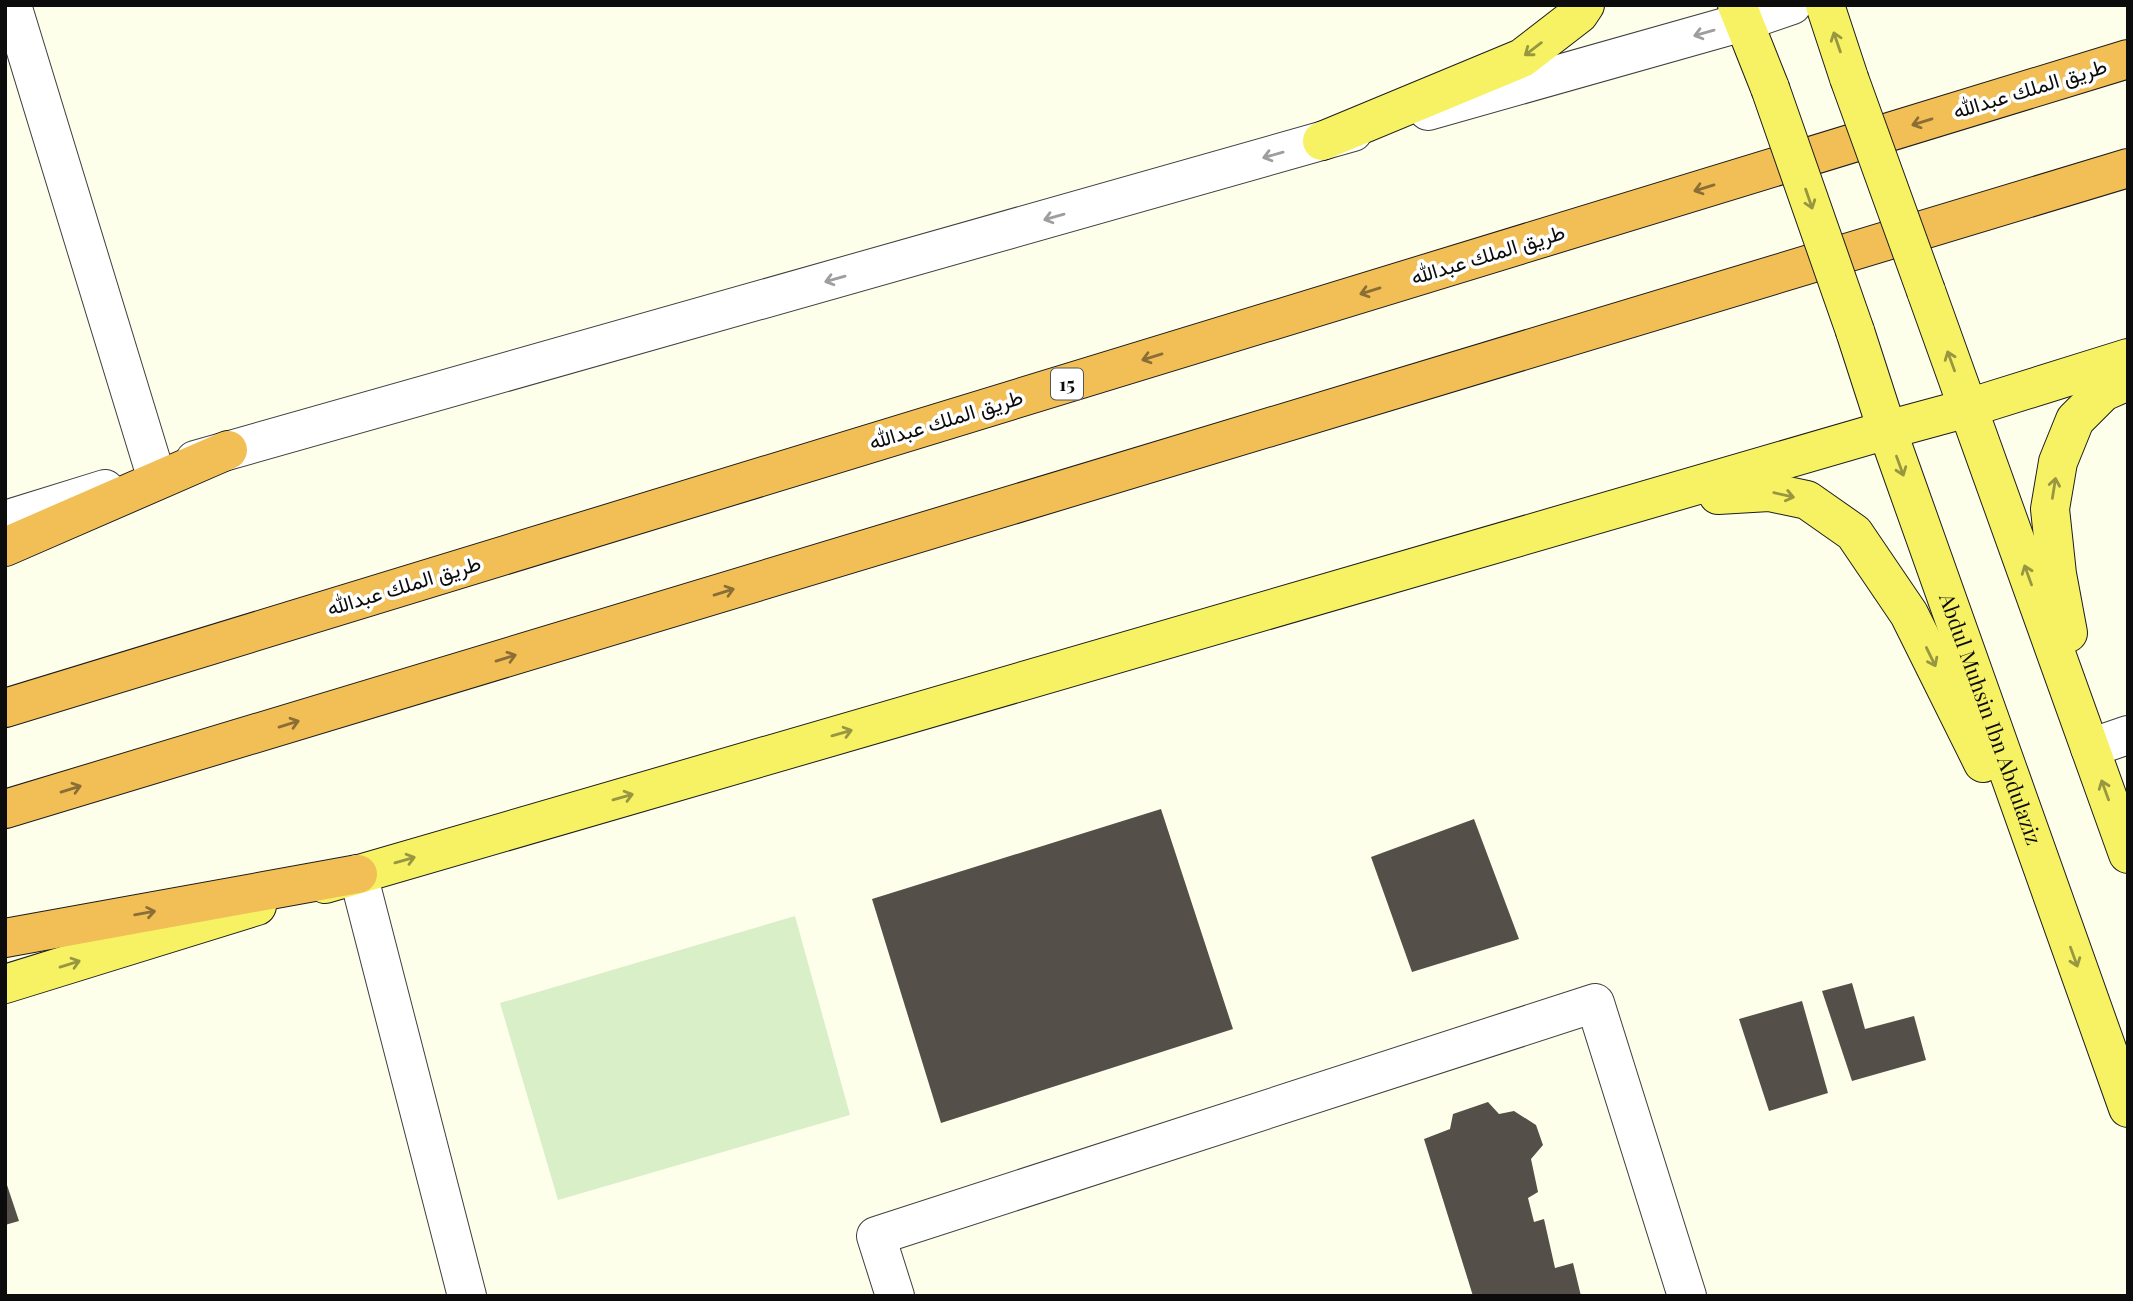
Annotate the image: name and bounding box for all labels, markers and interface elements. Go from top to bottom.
one-way arrow [1693,28,1715,41]
one-way arrow [1830,31,1842,53]
one-way arrow [1525,42,1543,57]
street label: طريق الملك عبدالله [1949,50,2110,125]
one-way arrow [1911,116,1933,129]
one-way arrow [1262,149,1284,162]
one-way arrow [1694,183,1716,196]
one-way arrow [1803,188,1816,210]
one-way arrow [1043,211,1065,224]
street label: طريق الملك عبدالله [1407,216,1568,291]
one-way arrow [824,273,846,286]
one-way arrow [1359,285,1381,298]
one-way arrow [1944,351,1956,373]
one-way arrow [1141,352,1163,365]
road number: 15 [1051,368,1083,400]
street label: طريق الملك عبدالله [865,381,1026,456]
one-way arrow [1895,454,1907,476]
one-way arrow [2048,477,2061,500]
one-way arrow [1772,489,1795,502]
street label: طريق الملك عبدالله [323,547,484,622]
one-way arrow [2021,565,2033,587]
one-way arrow [713,585,735,598]
street label: Abdul Muhsin Ibn Abdulaziz [1934,588,2049,848]
one-way arrow [1924,646,1938,667]
one-way arrow [495,651,517,663]
one-way arrow [277,716,299,729]
one-way arrow [830,726,852,739]
one-way arrow [2098,779,2110,801]
one-way arrow [59,782,81,795]
one-way arrow [612,790,634,803]
one-way arrow [394,853,416,866]
one-way arrow [133,906,156,919]
one-way arrow [2068,946,2081,968]
one-way arrow [59,956,81,969]

